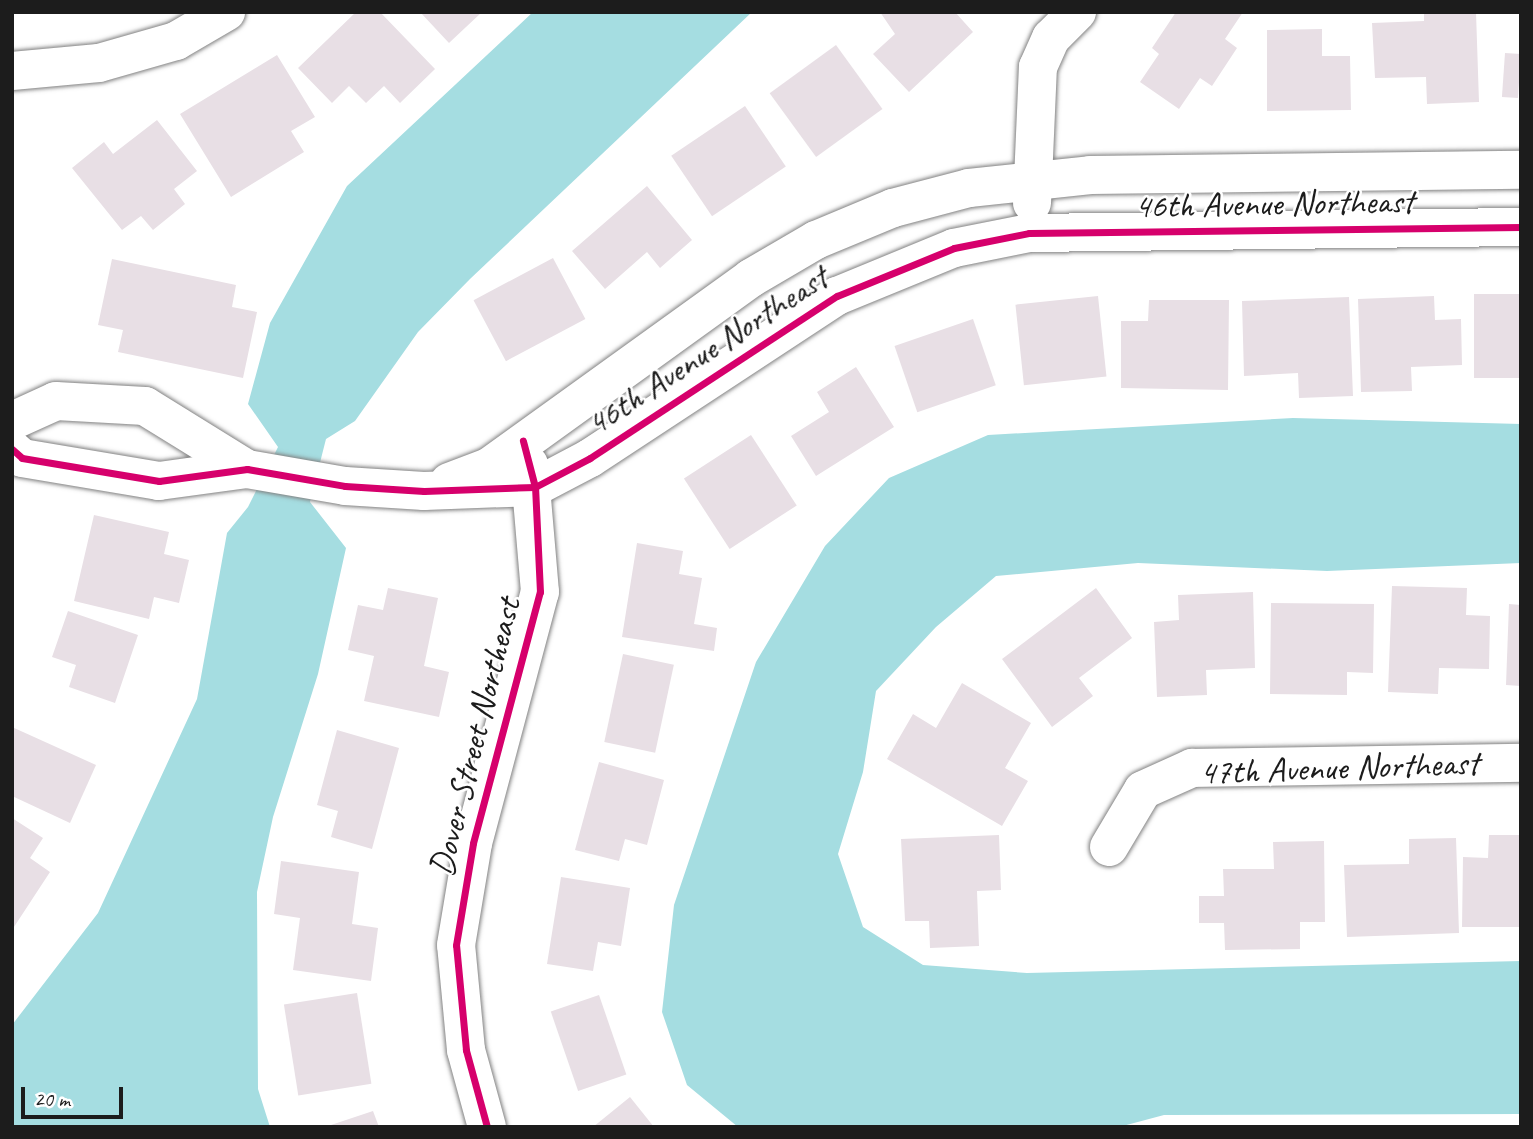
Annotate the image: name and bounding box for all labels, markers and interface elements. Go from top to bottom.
street label: 46th Avenue Northeast [1134,181,1414,227]
street label: 46th Avenue Northeast [579,257,835,445]
street label: Dover Street Northeast [420,594,530,880]
street label: 47th Avenue Northeast [1199,742,1479,794]
scale bar [24,1072,126,1116]
text: 20 m [34,1086,70,1112]

